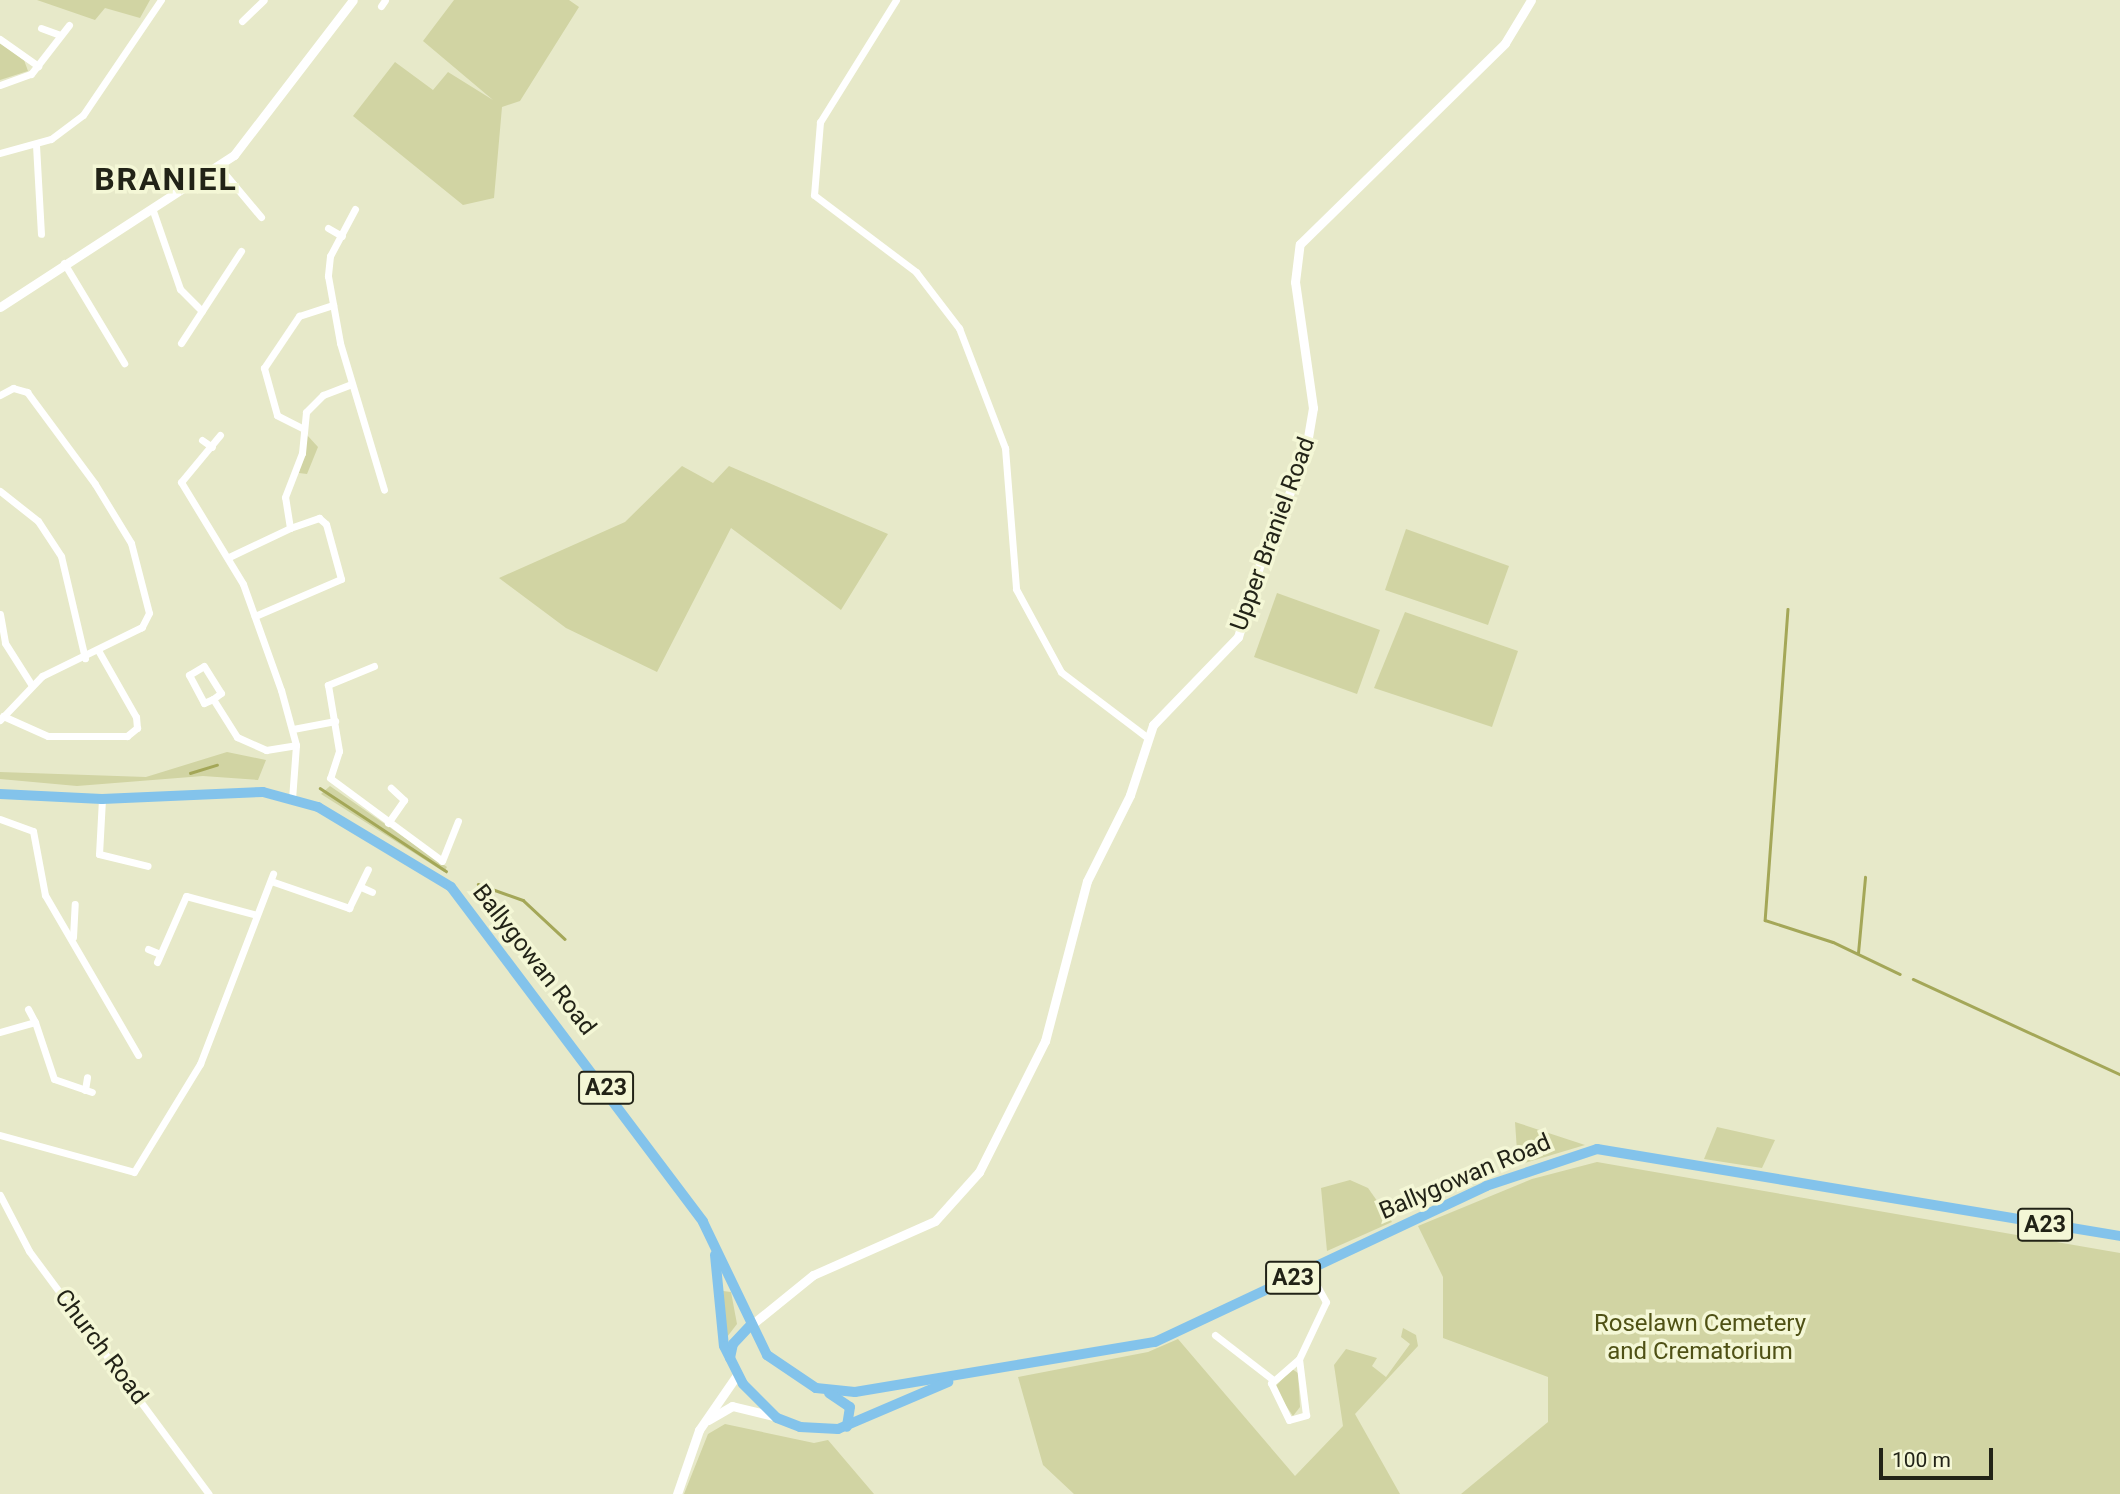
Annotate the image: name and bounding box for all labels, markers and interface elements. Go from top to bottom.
district label: BRANIEL [95,160,237,198]
street label: Upper Braniel Road [1225,433,1321,635]
street label: Ballygowan Road [466,879,602,1041]
road number: A23 [578,1068,634,1107]
street label: Ballygowan Road [1375,1128,1555,1226]
road number: A23 [2017,1206,2073,1244]
road number: A23 [1265,1259,1321,1298]
street label: Church Road [48,1284,154,1410]
park label: Roselawn Cemetery and Crematorium [1594,1310,1806,1366]
scale bar [1882,1434,1996,1478]
text: 100 m [1892,1448,1951,1472]

